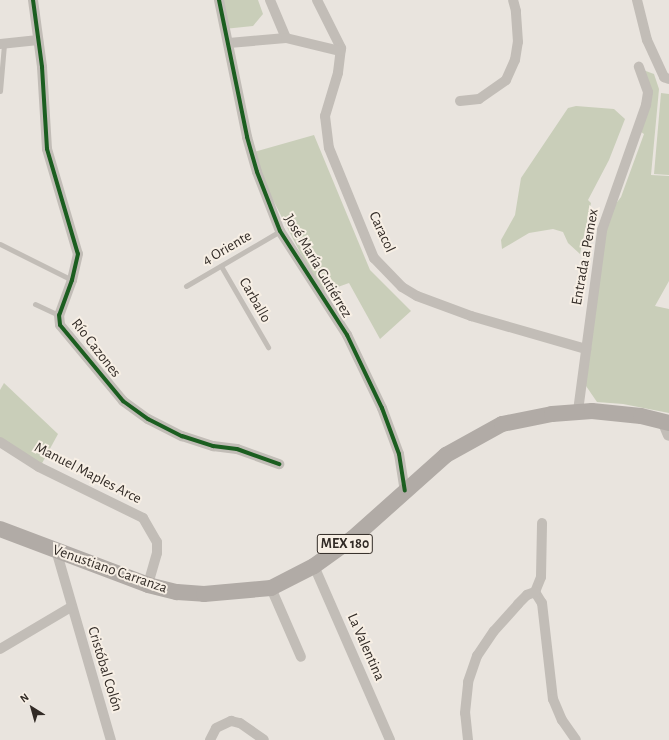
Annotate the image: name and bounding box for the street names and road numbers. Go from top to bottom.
street label: Entrada a Pemex [568,208,602,306]
street label: Caracol [365,209,399,255]
street label: José María Gutiérrez [280,211,356,321]
street label: 4 Oriente [199,227,255,269]
street label: Carballo [235,274,275,326]
street label: Río Cazones [67,315,125,381]
street label: Manuel Maples Arce [31,438,145,508]
road number: MEX 180 [316,532,374,556]
street label: Venustiano Carranza [50,541,170,597]
street label: La Valentina [343,611,389,683]
street label: Cristóbal Colón [84,624,126,714]

